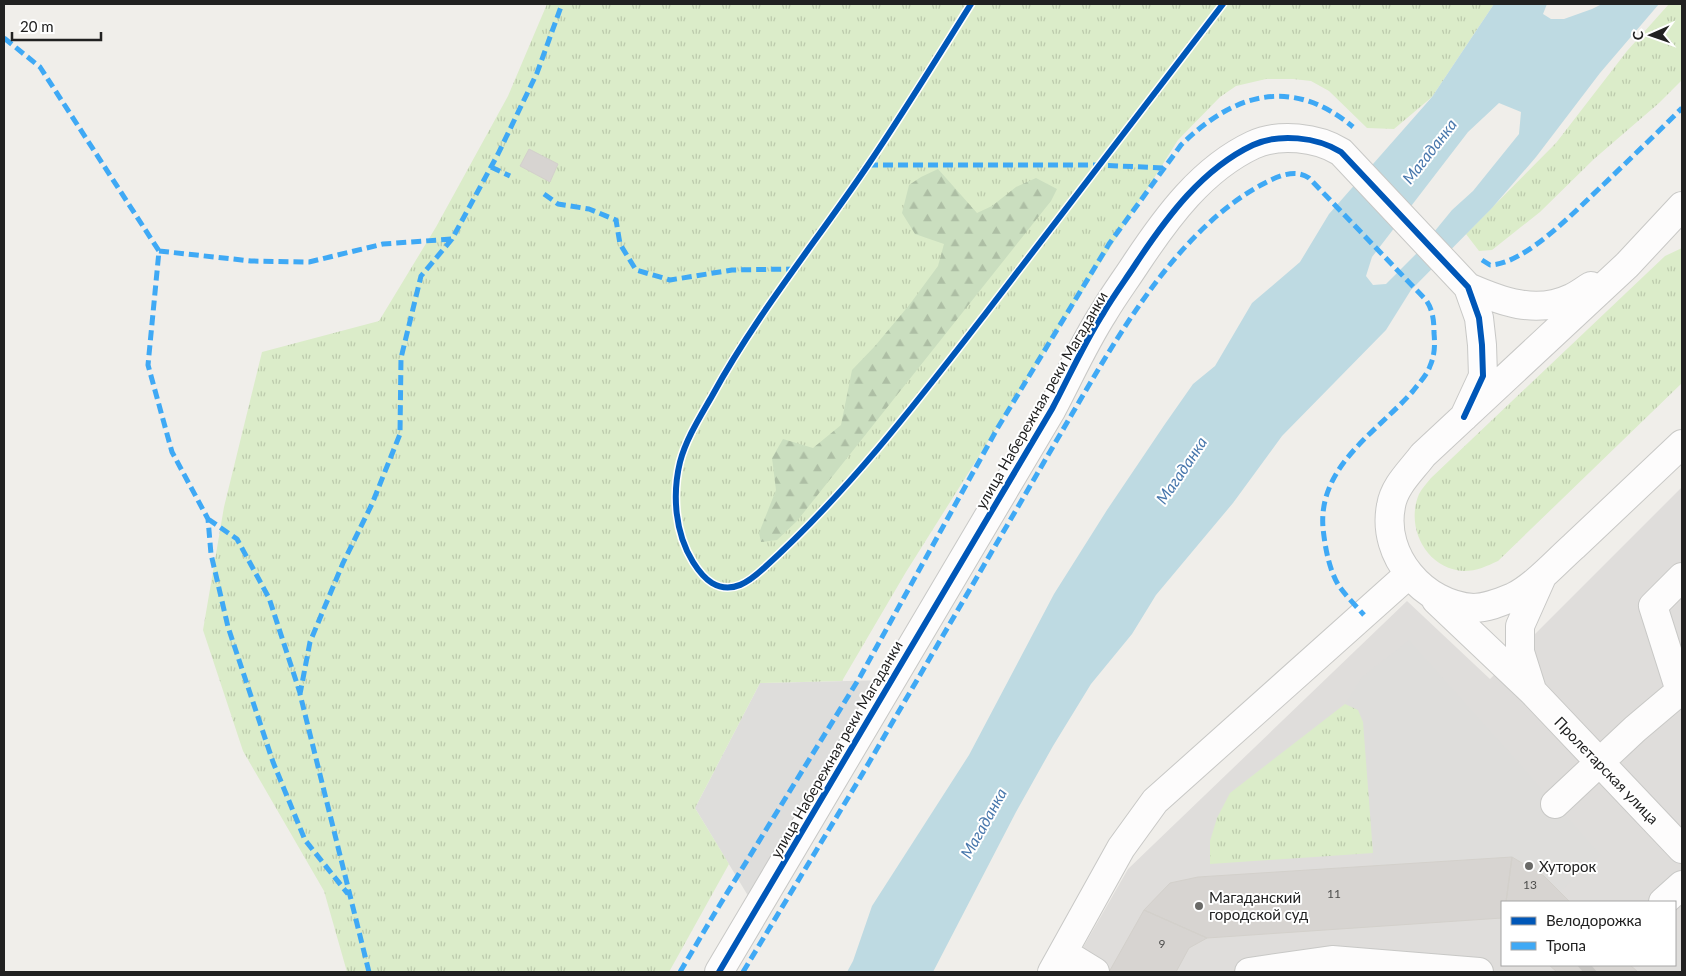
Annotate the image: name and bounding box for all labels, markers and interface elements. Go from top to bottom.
scale bar [12,10,101,42]
north arrow [1626,10,1676,60]
text: 20 m [20,17,54,35]
text: С [1629,30,1646,40]
water label: Магаданка [1398,115,1460,187]
street label: улица Набережная реки Магаданки [971,288,1111,512]
water label: Магаданка [1152,433,1210,507]
street label: улица Набережная реки Магаданки [766,637,906,861]
street label: Пролетарская улица [1551,713,1663,827]
water label: Магаданка [956,785,1010,861]
place label: Хуторок [1539,857,1596,875]
marker: Хуторок [1523,860,1535,872]
house number: 13 [1523,877,1537,892]
house number: 11 [1327,886,1341,901]
place label: Магаданский городской суд [1209,888,1308,923]
marker: Магаданский городской суд [1193,900,1205,912]
legend [1501,901,1676,966]
text: Велодорожка [1546,911,1642,929]
house number: 9 [1159,936,1166,951]
text: Тропа [1546,936,1586,954]

